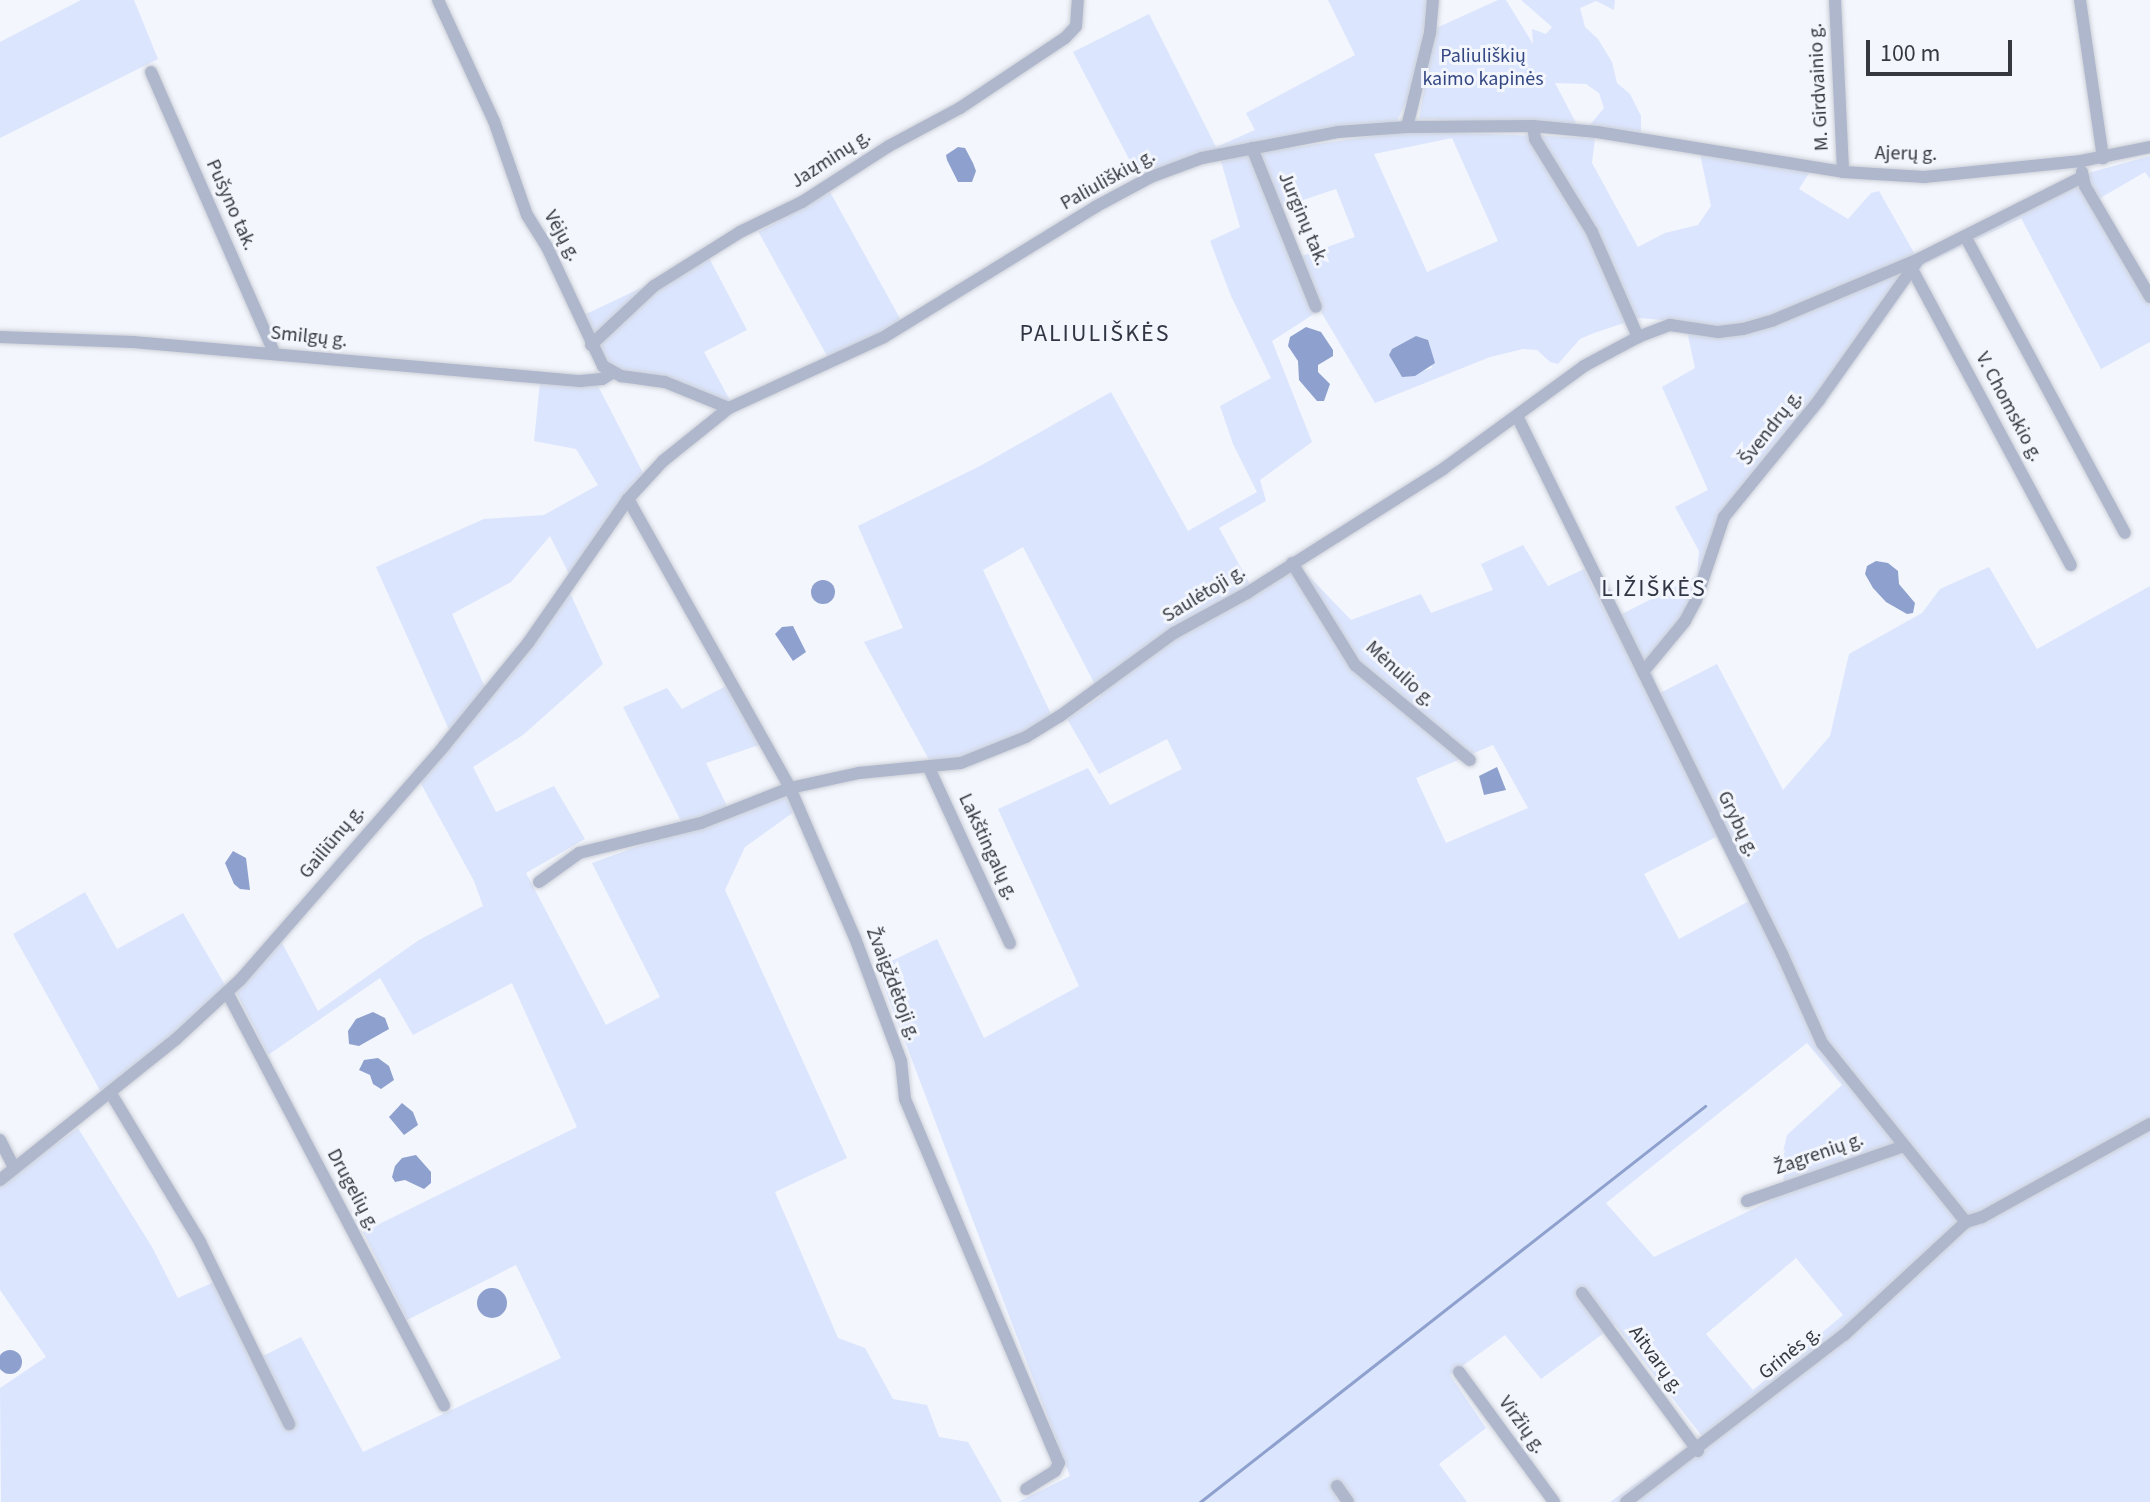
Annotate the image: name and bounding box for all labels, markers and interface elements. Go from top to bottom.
street label: M. Girdvainio g. [1804,22,1834,152]
scale bar [1870,24,2016,74]
text: 100 m [1880,36,1940,71]
park label: Paliuliškių kaimo kapinės [1422,44,1544,91]
street label: Jazminų g. [786,124,876,194]
street label: Ajerų g. [1874,141,1938,167]
street label: Paliuliškių g. [1056,144,1160,216]
street label: Pušyno tak. [200,156,262,254]
street label: Jurginų tak. [1273,168,1333,270]
street label: Vėjų g. [538,206,586,266]
district label: PALIULIŠKĖS [1019,320,1171,348]
street label: Smilgų g. [269,321,349,353]
street label: V. Chomskio g. [1970,348,2048,466]
street label: Švendrų g. [1734,386,1808,470]
street label: Saulėtoji g. [1158,560,1250,628]
district label: LIŽIŠKĖS [1601,575,1707,603]
street label: Mėnulio g. [1360,636,1440,712]
street label: Grybų g. [1712,787,1764,861]
street label: Lakštingalų g. [953,790,1023,904]
street label: Gailiūnų g. [294,800,370,884]
street label: Žvaigždėtoji g. [860,924,926,1044]
street label: Žagrenių g. [1771,1128,1867,1180]
street label: Drugelių g. [321,1145,385,1235]
street label: Aitvarų g. [1623,1321,1689,1399]
street label: Grinės g. [1754,1321,1826,1385]
street label: Viržių g. [1493,1391,1551,1459]

